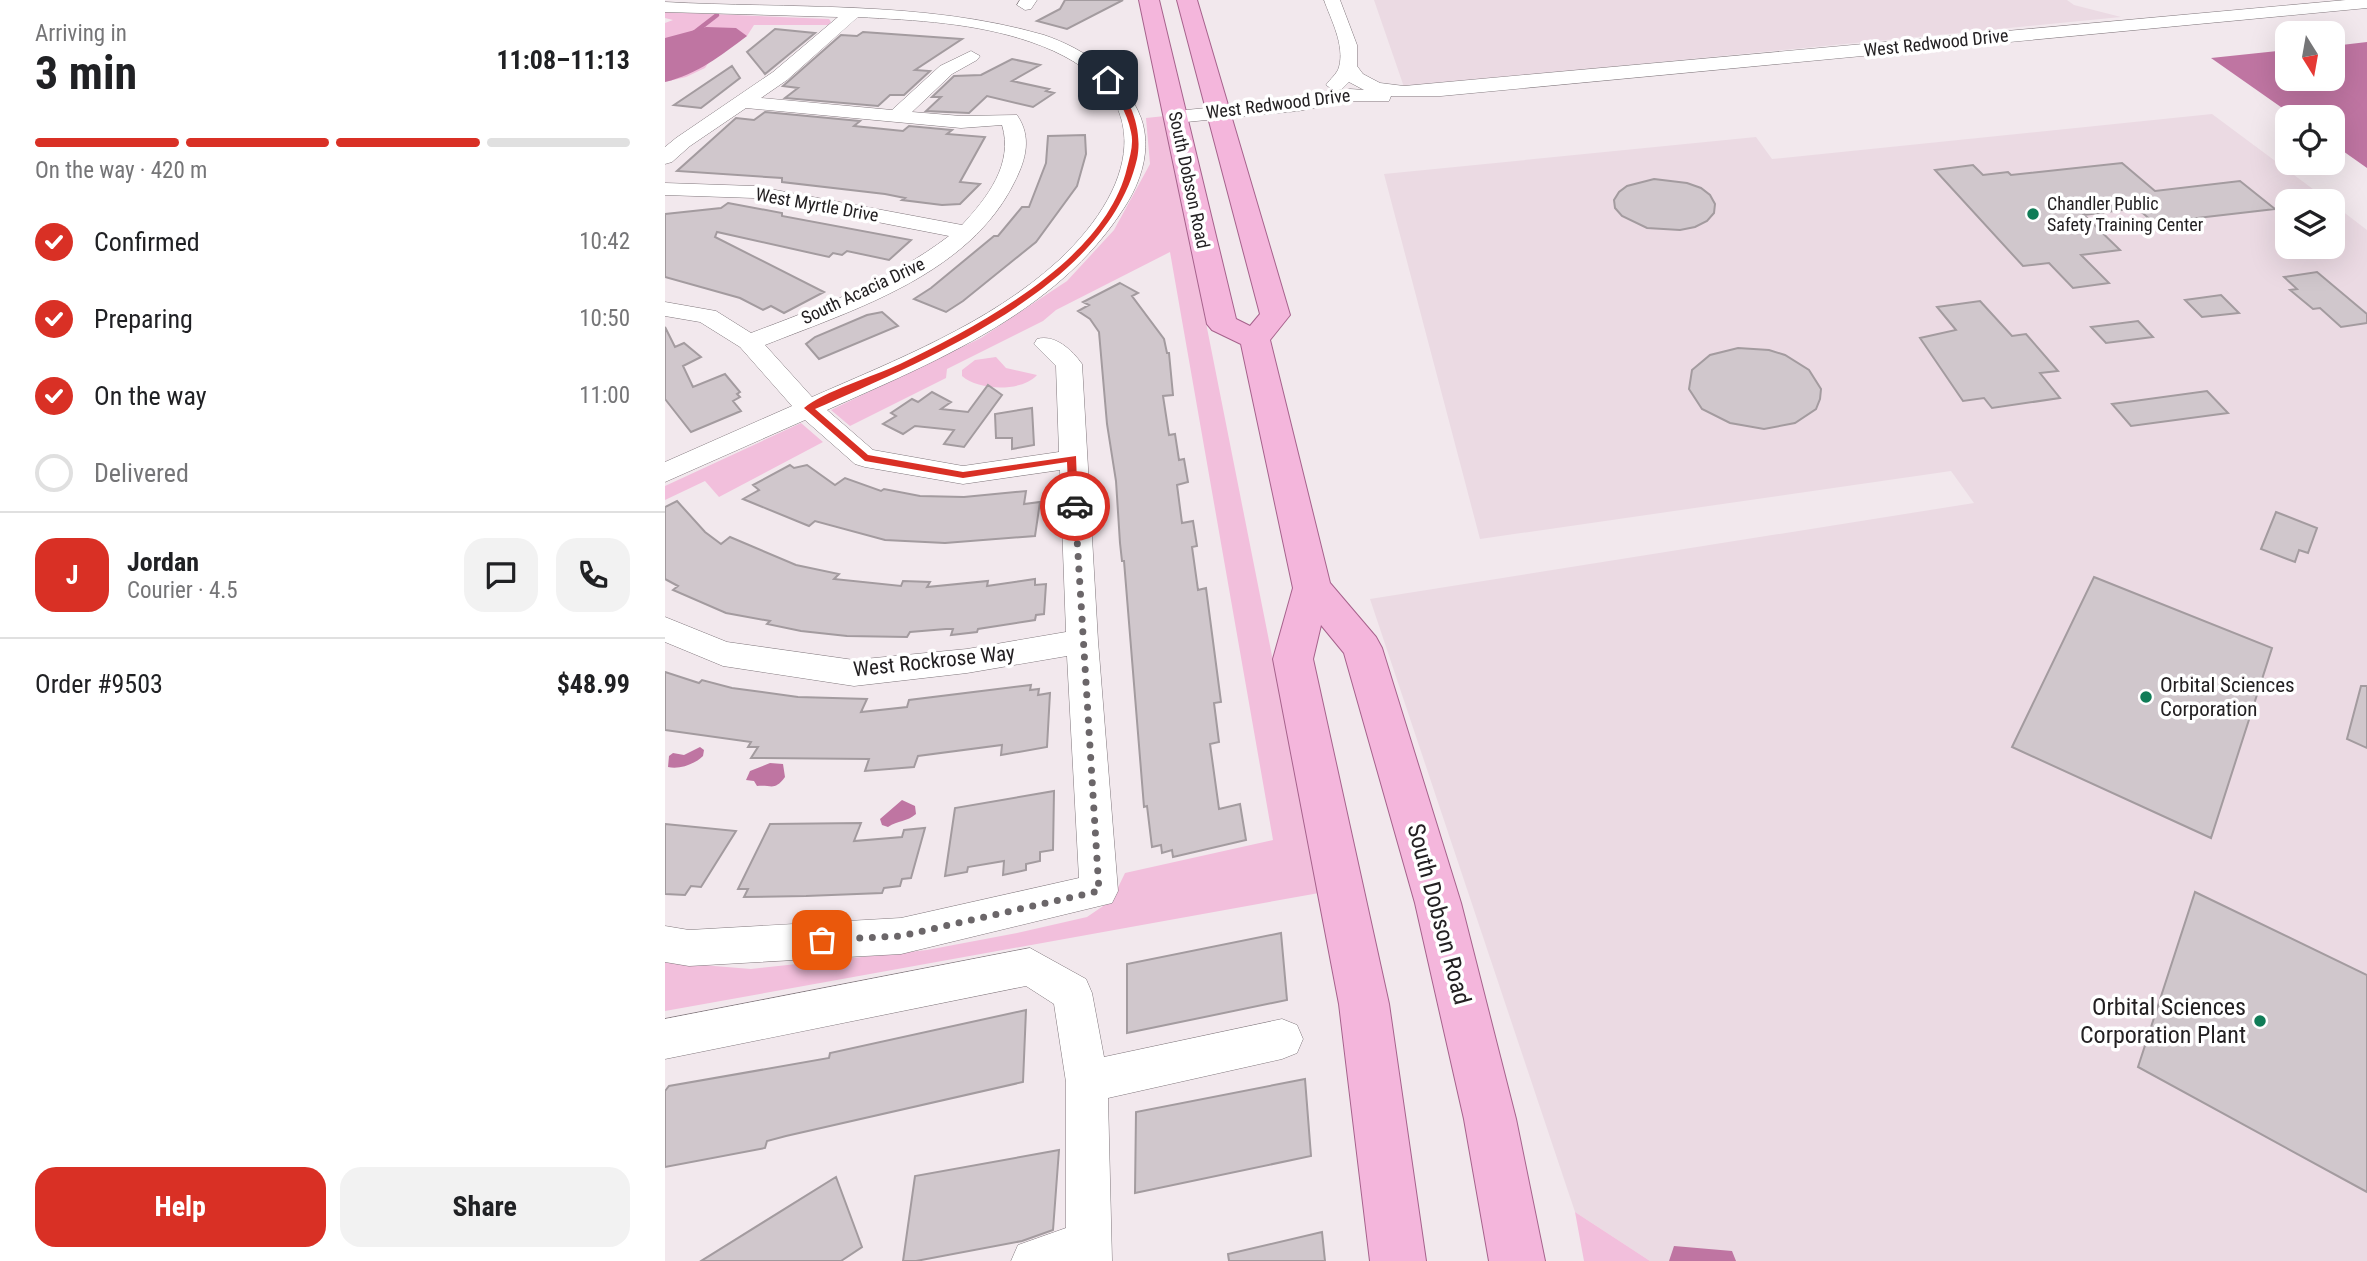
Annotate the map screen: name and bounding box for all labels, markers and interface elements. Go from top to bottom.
text: Arriving in [35,20,127,47]
north arrow [2275,21,2345,91]
map controls [2275,21,2345,259]
street label: West Redwood Drive [1863,24,2009,61]
text: 11:08–11:13 [496,45,630,75]
text: 3 min [35,46,137,100]
pin [1078,50,1138,110]
icon: home [1089,61,1127,99]
street label: West Redwood Drive [1205,84,1351,123]
button: locate [2275,105,2345,175]
street label: South Dobson Road [1165,109,1214,250]
text: On the way · 420 m [35,157,207,184]
street label: West Myrtle Drive [754,183,880,226]
button: layers [2275,189,2345,259]
place label: Chandler Public Safety Training Center [2047,193,2204,235]
marker: Chandler Public Safety Training Center [2025,206,2041,222]
icon: check [35,223,73,261]
text: Confirmed [94,227,200,257]
text: 10:42 [579,228,630,255]
street label: South Acacia Drive [798,253,928,328]
icon: check [35,300,73,338]
text: Preparing [94,304,193,334]
text: 10:50 [579,305,630,332]
icon: check [35,377,73,415]
text: On the way [94,381,207,411]
text: 11:00 [579,382,630,409]
text: Delivered [94,458,189,488]
courier [1040,471,1110,541]
icon: car [1056,487,1094,525]
button: chat [464,538,538,612]
button: phone [556,538,630,612]
text: Jordan [127,547,199,577]
text: J [66,560,78,590]
text: Courier · 4.5 [127,577,238,604]
street label: West Rockrose Way [852,641,1016,681]
text: Order #9503 [35,669,163,699]
text: $48.99 [557,669,630,699]
place label: Orbital Sciences Corporation [2160,673,2295,721]
marker: Orbital Sciences Corporation [2138,689,2154,705]
street label: South Dobson Road [1401,820,1477,1008]
pin [792,910,852,970]
icon: bag [803,921,841,959]
place label: Orbital Sciences Corporation Plant [2080,993,2246,1049]
marker: Orbital Sciences Corporation Plant [2252,1013,2268,1029]
button: Help [35,1167,326,1247]
button: Share [340,1167,630,1247]

